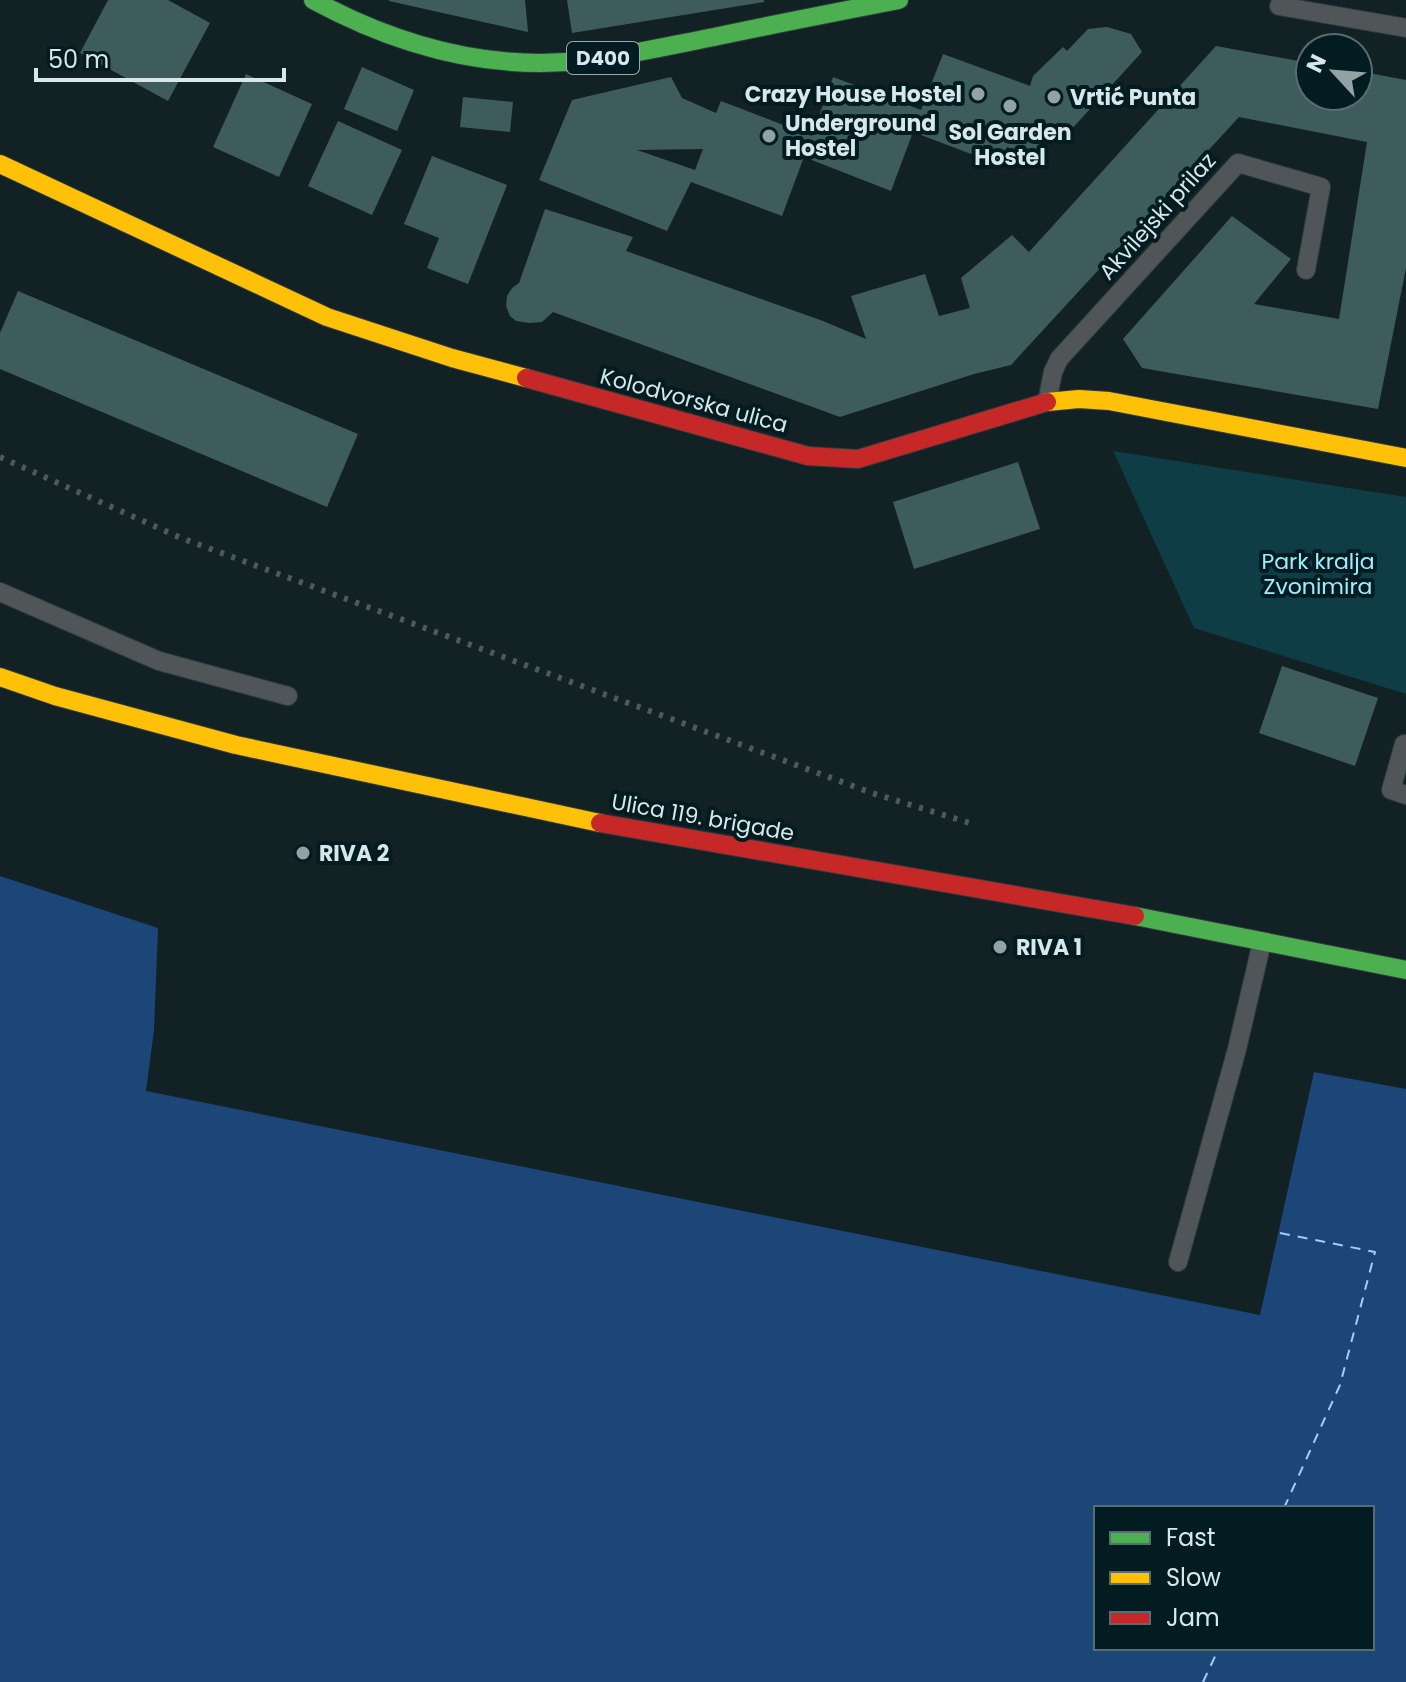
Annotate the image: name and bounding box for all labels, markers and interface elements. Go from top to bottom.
scale bar [36,32,284,82]
north arrow [1294,32,1374,112]
road number: D400 [567,42,639,74]
text: 50 m [48,43,109,76]
text: N [1299,49,1334,78]
place label: Crazy House Hostel [745,79,962,110]
place label: Vrtić Punta [1070,82,1196,113]
marker: Crazy House Hostel [969,85,987,103]
marker: Vrtić Punta [1045,88,1063,106]
marker: Sol Garden Hostel [1001,97,1019,115]
place label: Underground Hostel [785,108,936,164]
place label: Sol Garden Hostel [948,117,1072,173]
marker: Underground Hostel [760,127,778,145]
street label: Akvilejski prilaz [1092,146,1223,287]
street label: Kolodvorska ulica [597,361,791,440]
park label: Park kralja Zvonimira [1261,546,1375,602]
street label: Ulica 119. brigade [609,786,797,849]
place label: RIVA 2 [319,838,389,869]
marker: RIVA 2 [294,844,312,862]
place label: RIVA 1 [1016,932,1082,963]
marker: RIVA 1 [991,938,1009,956]
legend [1094,1506,1374,1650]
text: Fast [1166,1521,1216,1554]
text: Slow [1166,1561,1221,1594]
text: Jam [1166,1601,1220,1634]

